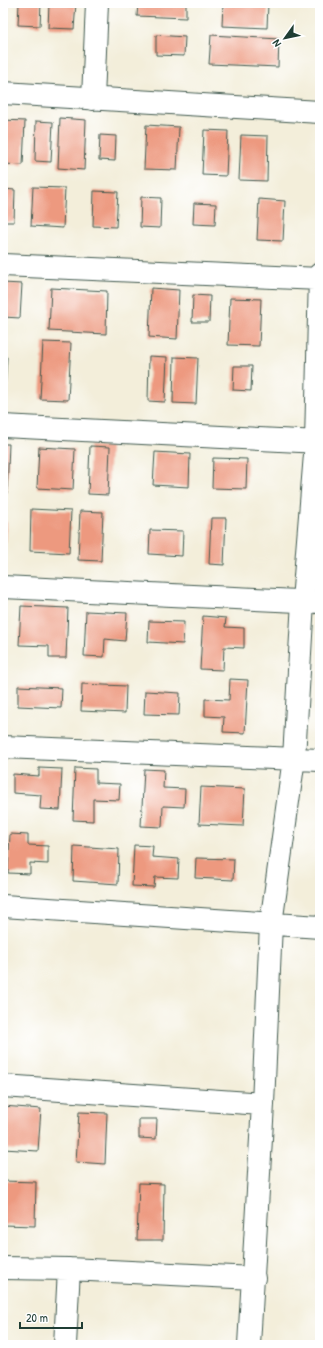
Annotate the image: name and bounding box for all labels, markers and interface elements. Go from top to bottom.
north arrow [265,18,305,58]
text: N [269,37,284,50]
scale bar [20,1304,82,1330]
text: 20 m [26,1309,48,1326]

